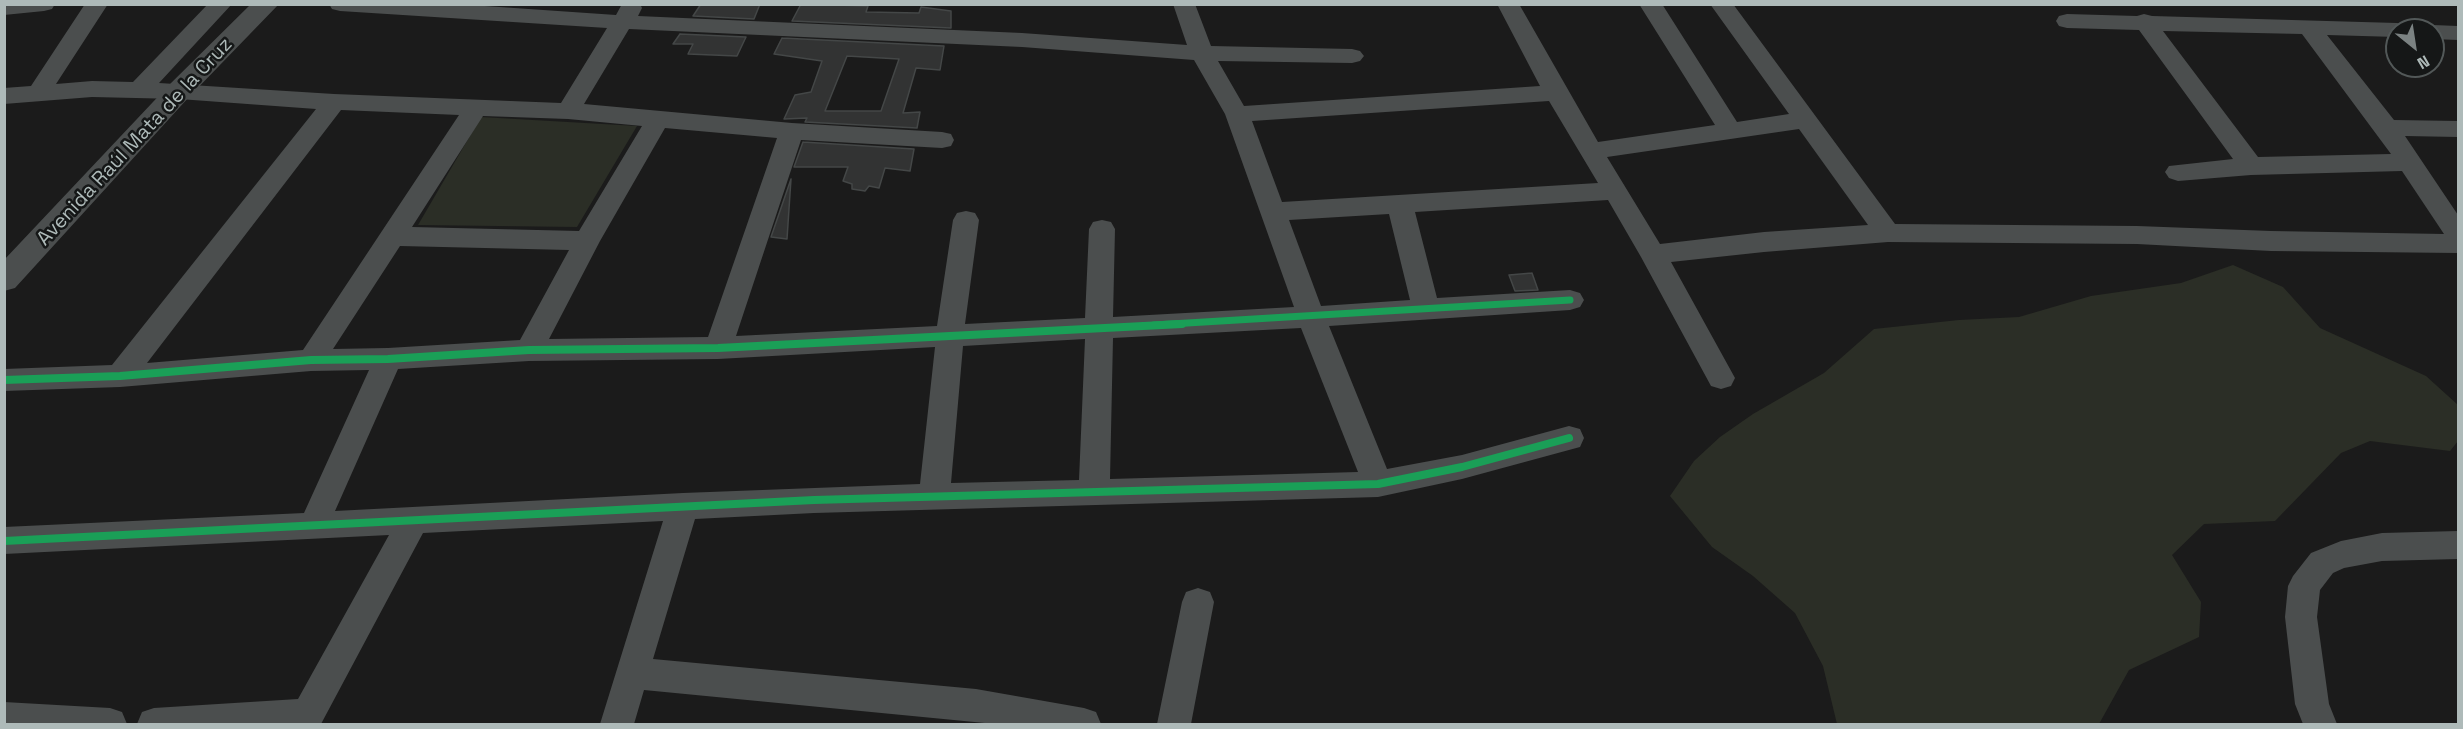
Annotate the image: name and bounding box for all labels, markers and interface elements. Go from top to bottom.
north arrow [2385,18,2445,78]
street label: Avenida Raúl Mata de la Cruz [32,33,238,251]
text: N [2413,51,2433,74]

